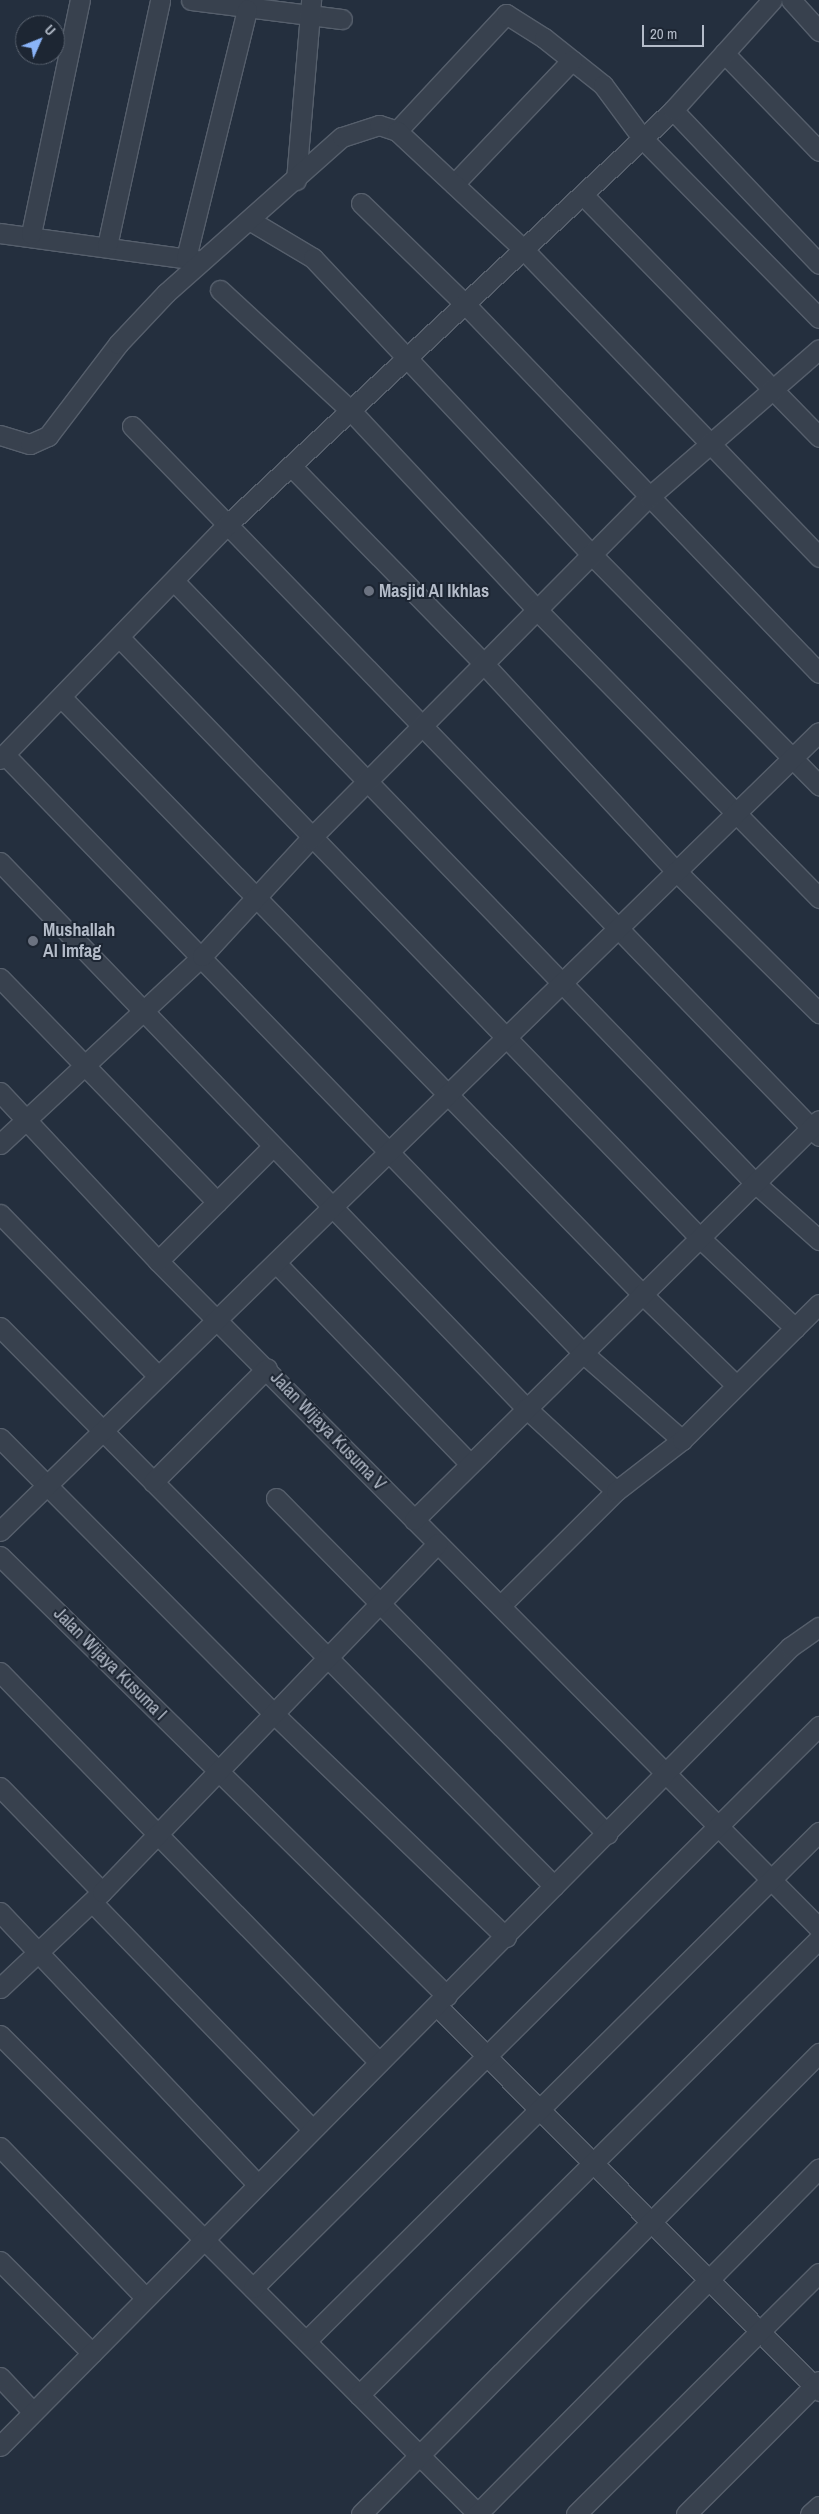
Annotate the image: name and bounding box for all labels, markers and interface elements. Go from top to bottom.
north arrow [15,15,65,65]
scale bar [644,15,706,47]
text: U [41,21,59,40]
text: 20 m [650,23,677,44]
place label: Masjid Al Ikhlas [379,580,490,602]
marker: Masjid Al Ikhlas [363,585,375,597]
place label: Mushallah Al Imfag [43,920,115,962]
marker: Mushallah Al Imfag [27,935,39,947]
street label: Jalan Wijaya Kusuma V [266,1367,390,1495]
street label: Jalan Wijaya Kusuma I [49,1603,171,1725]

